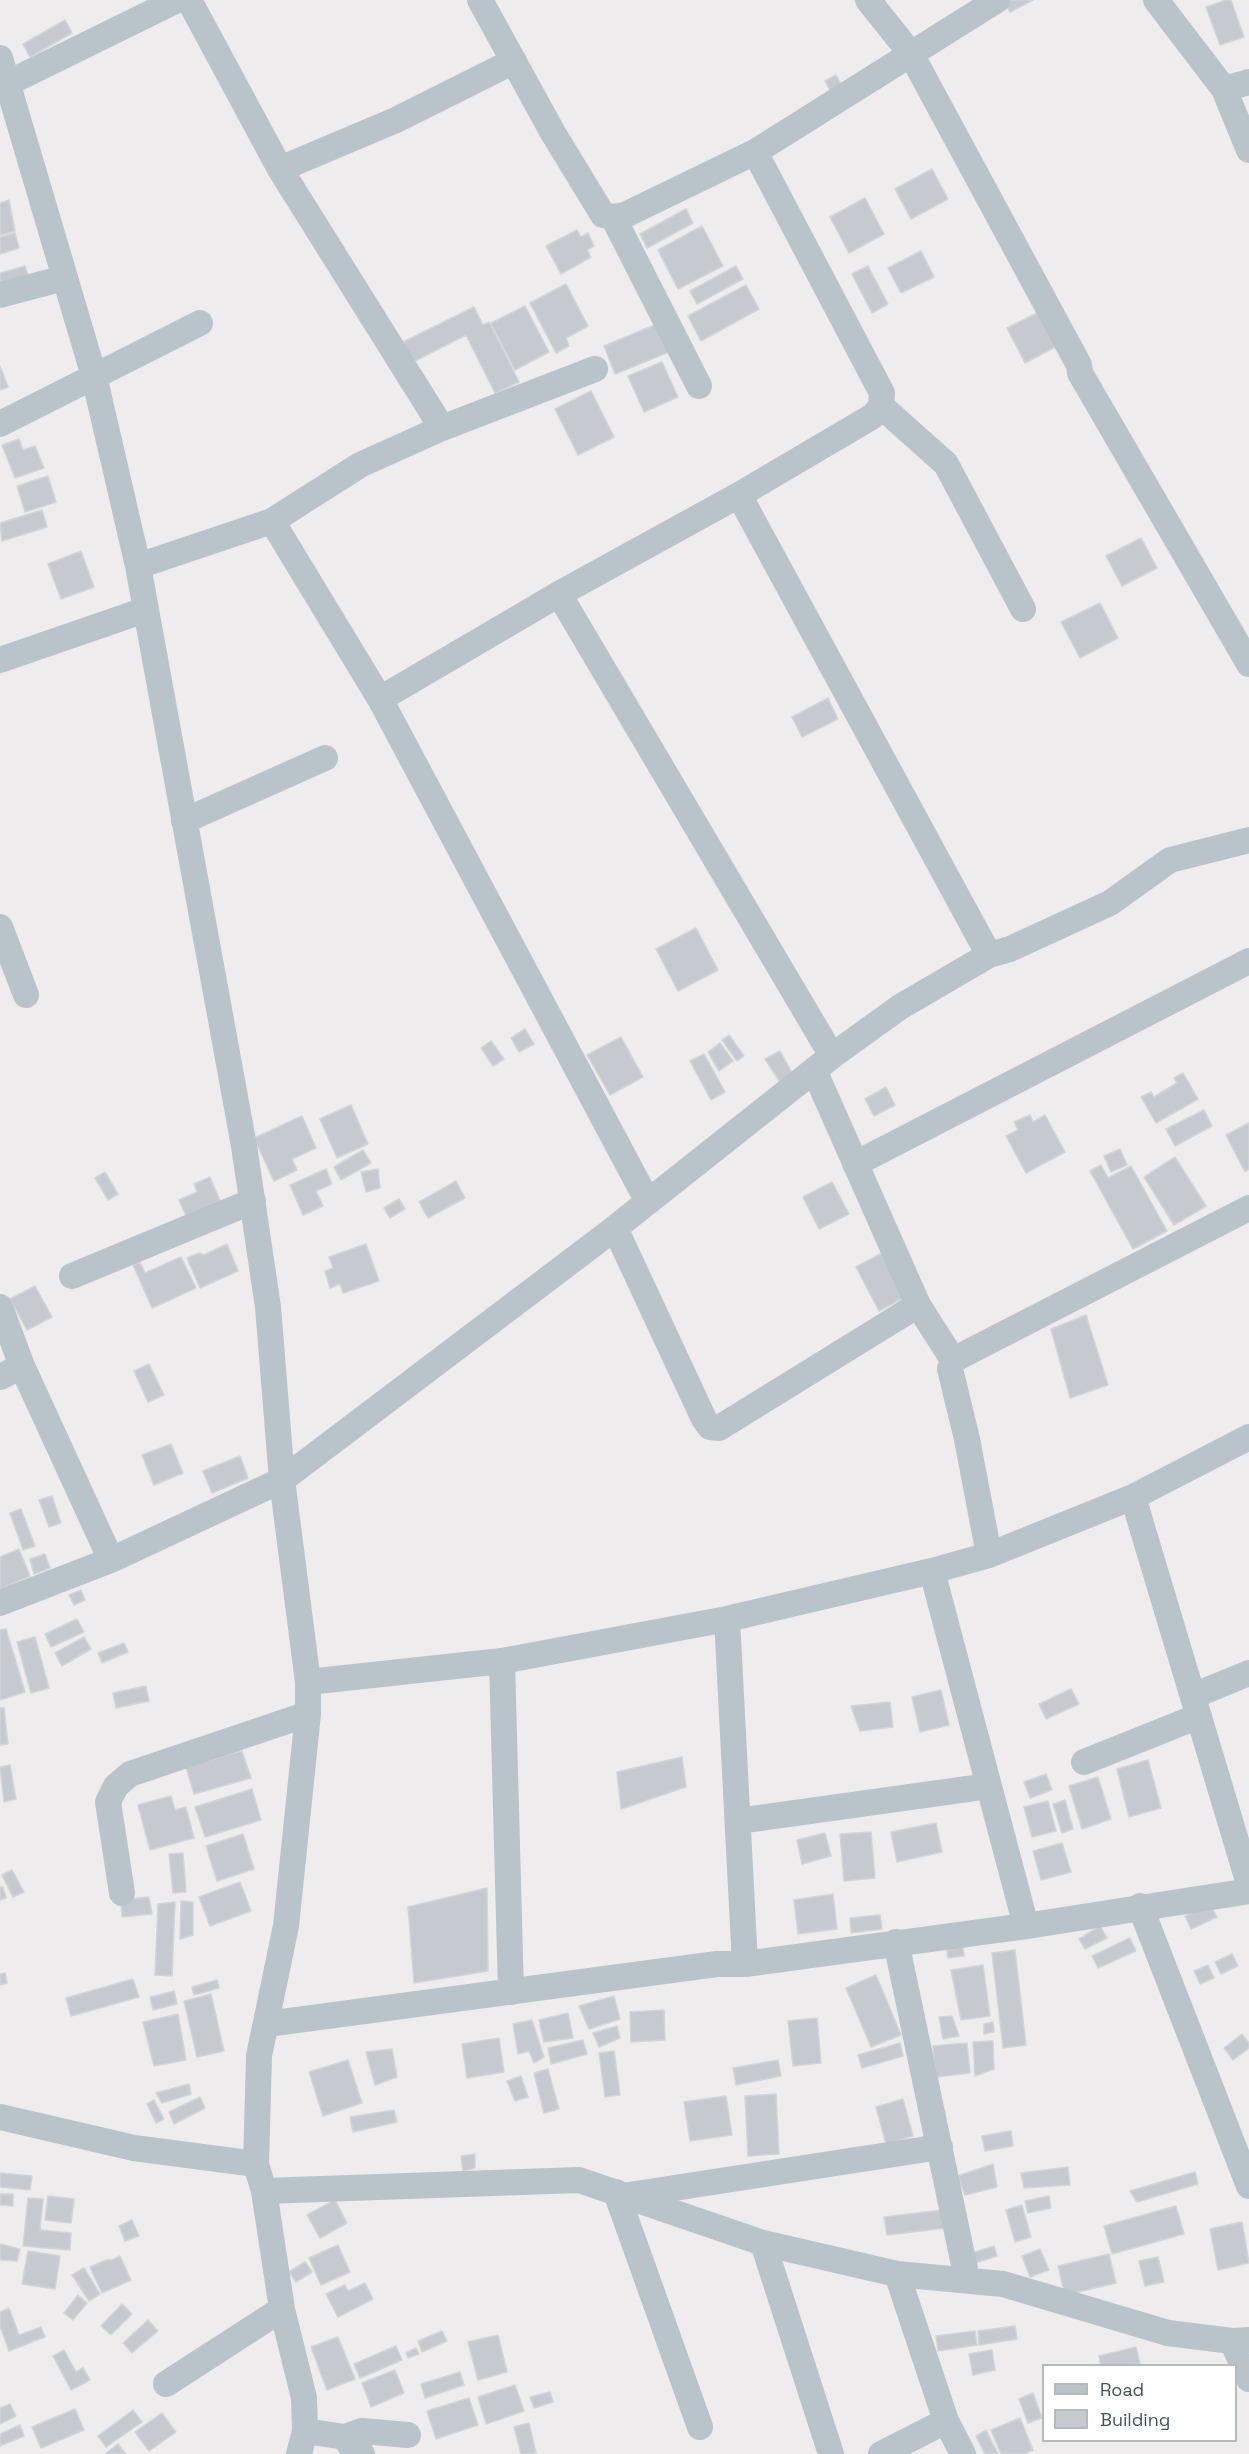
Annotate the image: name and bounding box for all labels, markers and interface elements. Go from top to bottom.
legend [1042,2364,1237,2442]
text: Road [1100,2378,1144,2401]
text: Building [1100,2408,1170,2431]

